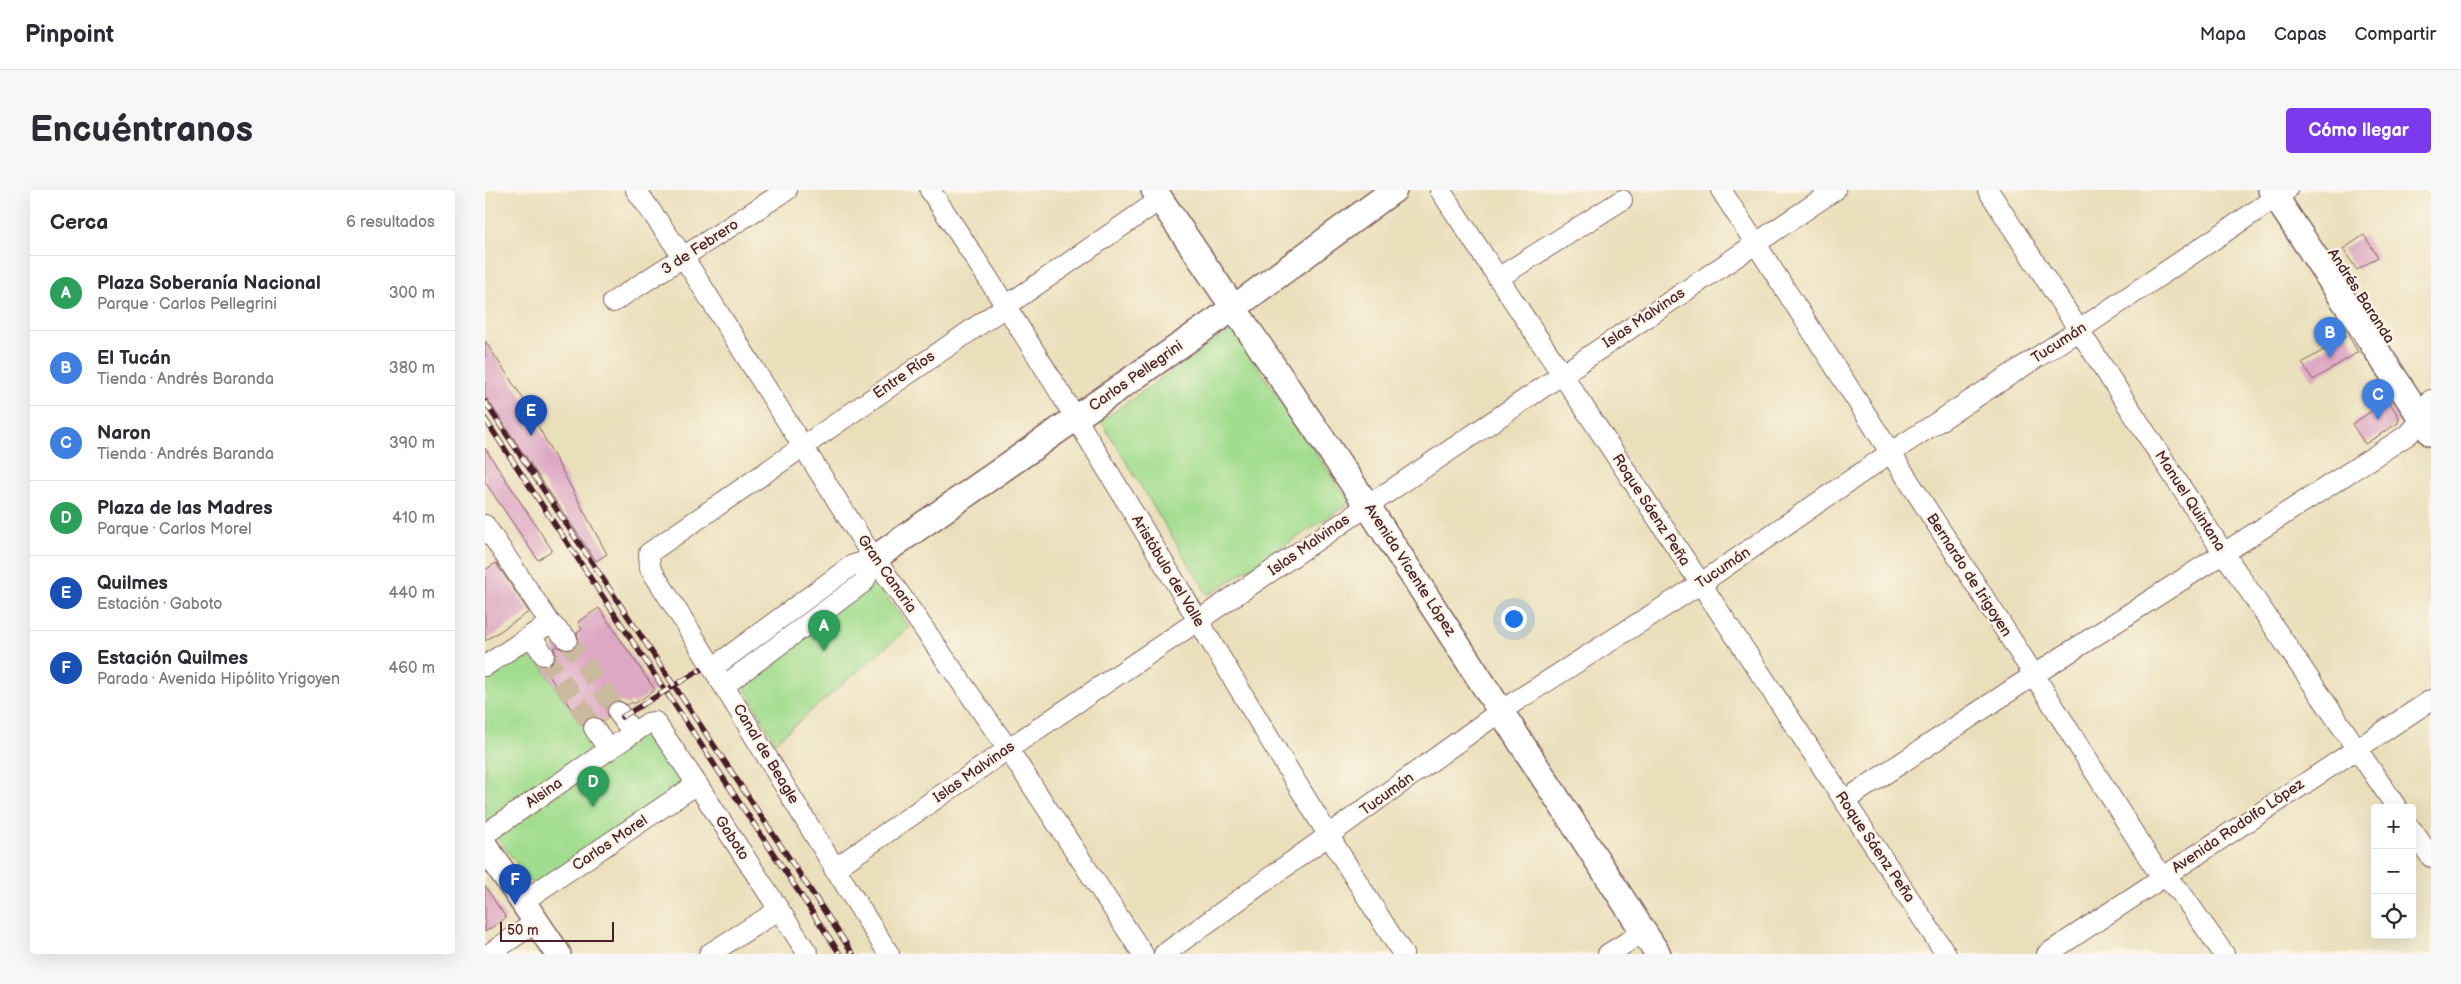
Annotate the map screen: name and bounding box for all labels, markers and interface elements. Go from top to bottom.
text: Pinpoint [25,20,114,49]
text: Mapa [2200,24,2246,45]
text: Capas [2274,24,2327,45]
text: Compartir [2355,24,2436,45]
button: Cómo llegar [2286,108,2431,153]
text: Encuéntranos [30,109,253,152]
text: Cerca [50,210,108,235]
text: 6 resultados [346,213,435,232]
street label: 3 de Febrero [658,215,742,279]
street label: Andrés Baranda [2324,245,2398,347]
text: Plaza Soberanía Nacional [97,272,321,295]
street label: Islas Malvinas [1599,283,1689,352]
text: A [61,284,71,303]
text: 300 m [389,284,435,303]
text: Parque · Carlos Pellegrini [97,295,277,314]
pin: B [2314,317,2346,358]
street label: Tucumán [2028,318,2090,368]
street label: Carlos Pellegrini [1085,337,1187,415]
street label: Entre Ríos [869,346,939,403]
text: El Tucán [97,347,171,370]
text: B [60,359,72,378]
text: 380 m [389,359,435,378]
text: Tienda · Andrés Baranda [97,370,274,389]
pin: C [2362,379,2394,420]
pin: E [515,395,547,436]
text: Naron [97,422,151,445]
text: C [60,434,72,453]
text: 390 m [389,434,435,453]
text: Tienda · Andrés Baranda [97,445,274,464]
street label: Manuel Quintana [2150,447,2230,555]
street label: Roque Sáenz Peña [1608,450,1694,570]
text: Plaza de las Madres [97,497,273,520]
street label: Avenida Vicente López [1360,500,1460,640]
text: D [60,509,72,528]
text: 410 m [392,509,435,528]
street label: Islas Malvinas [1265,510,1354,580]
street label: Bernardo de Irigoyen [1922,510,2016,640]
street label: Aristóbulo del Valle [1127,512,1209,630]
text: Parque · Carlos Morel [97,520,252,539]
street label: Gran Canaria [853,531,921,617]
street label: Tucumán [1692,543,1754,593]
text: Quilmes [97,572,168,595]
text: E [61,584,71,603]
text: 440 m [389,584,435,603]
text: Estación · Gaboto [97,595,222,614]
your location [1501,606,1527,632]
pin: A [808,610,840,651]
text: Estación Quilmes [97,647,248,670]
text: F [61,659,71,678]
text: 460 m [389,659,435,678]
text: Parada · Avenida Hipólito Yrigoyen [97,670,340,689]
street label: Canal de Beagle [729,700,803,808]
street label: Islas Malvinas [930,737,1019,807]
pin: D [577,766,609,807]
street label: Tucumán [1356,768,1418,820]
street label: Alsina [522,774,566,812]
street label: Avenida Rodolfo López [2168,774,2308,877]
street label: Roque Sáenz Peña [1831,788,1919,906]
map controls [2371,804,2416,939]
button: + [2371,804,2416,849]
street label: Carlos Morel [569,811,651,875]
street label: Gaboto [711,812,753,864]
button: − [2371,849,2416,894]
pin: F [499,864,531,905]
button: locate [2371,894,2416,939]
scale bar [500,919,614,942]
text: 50 m [507,922,539,939]

